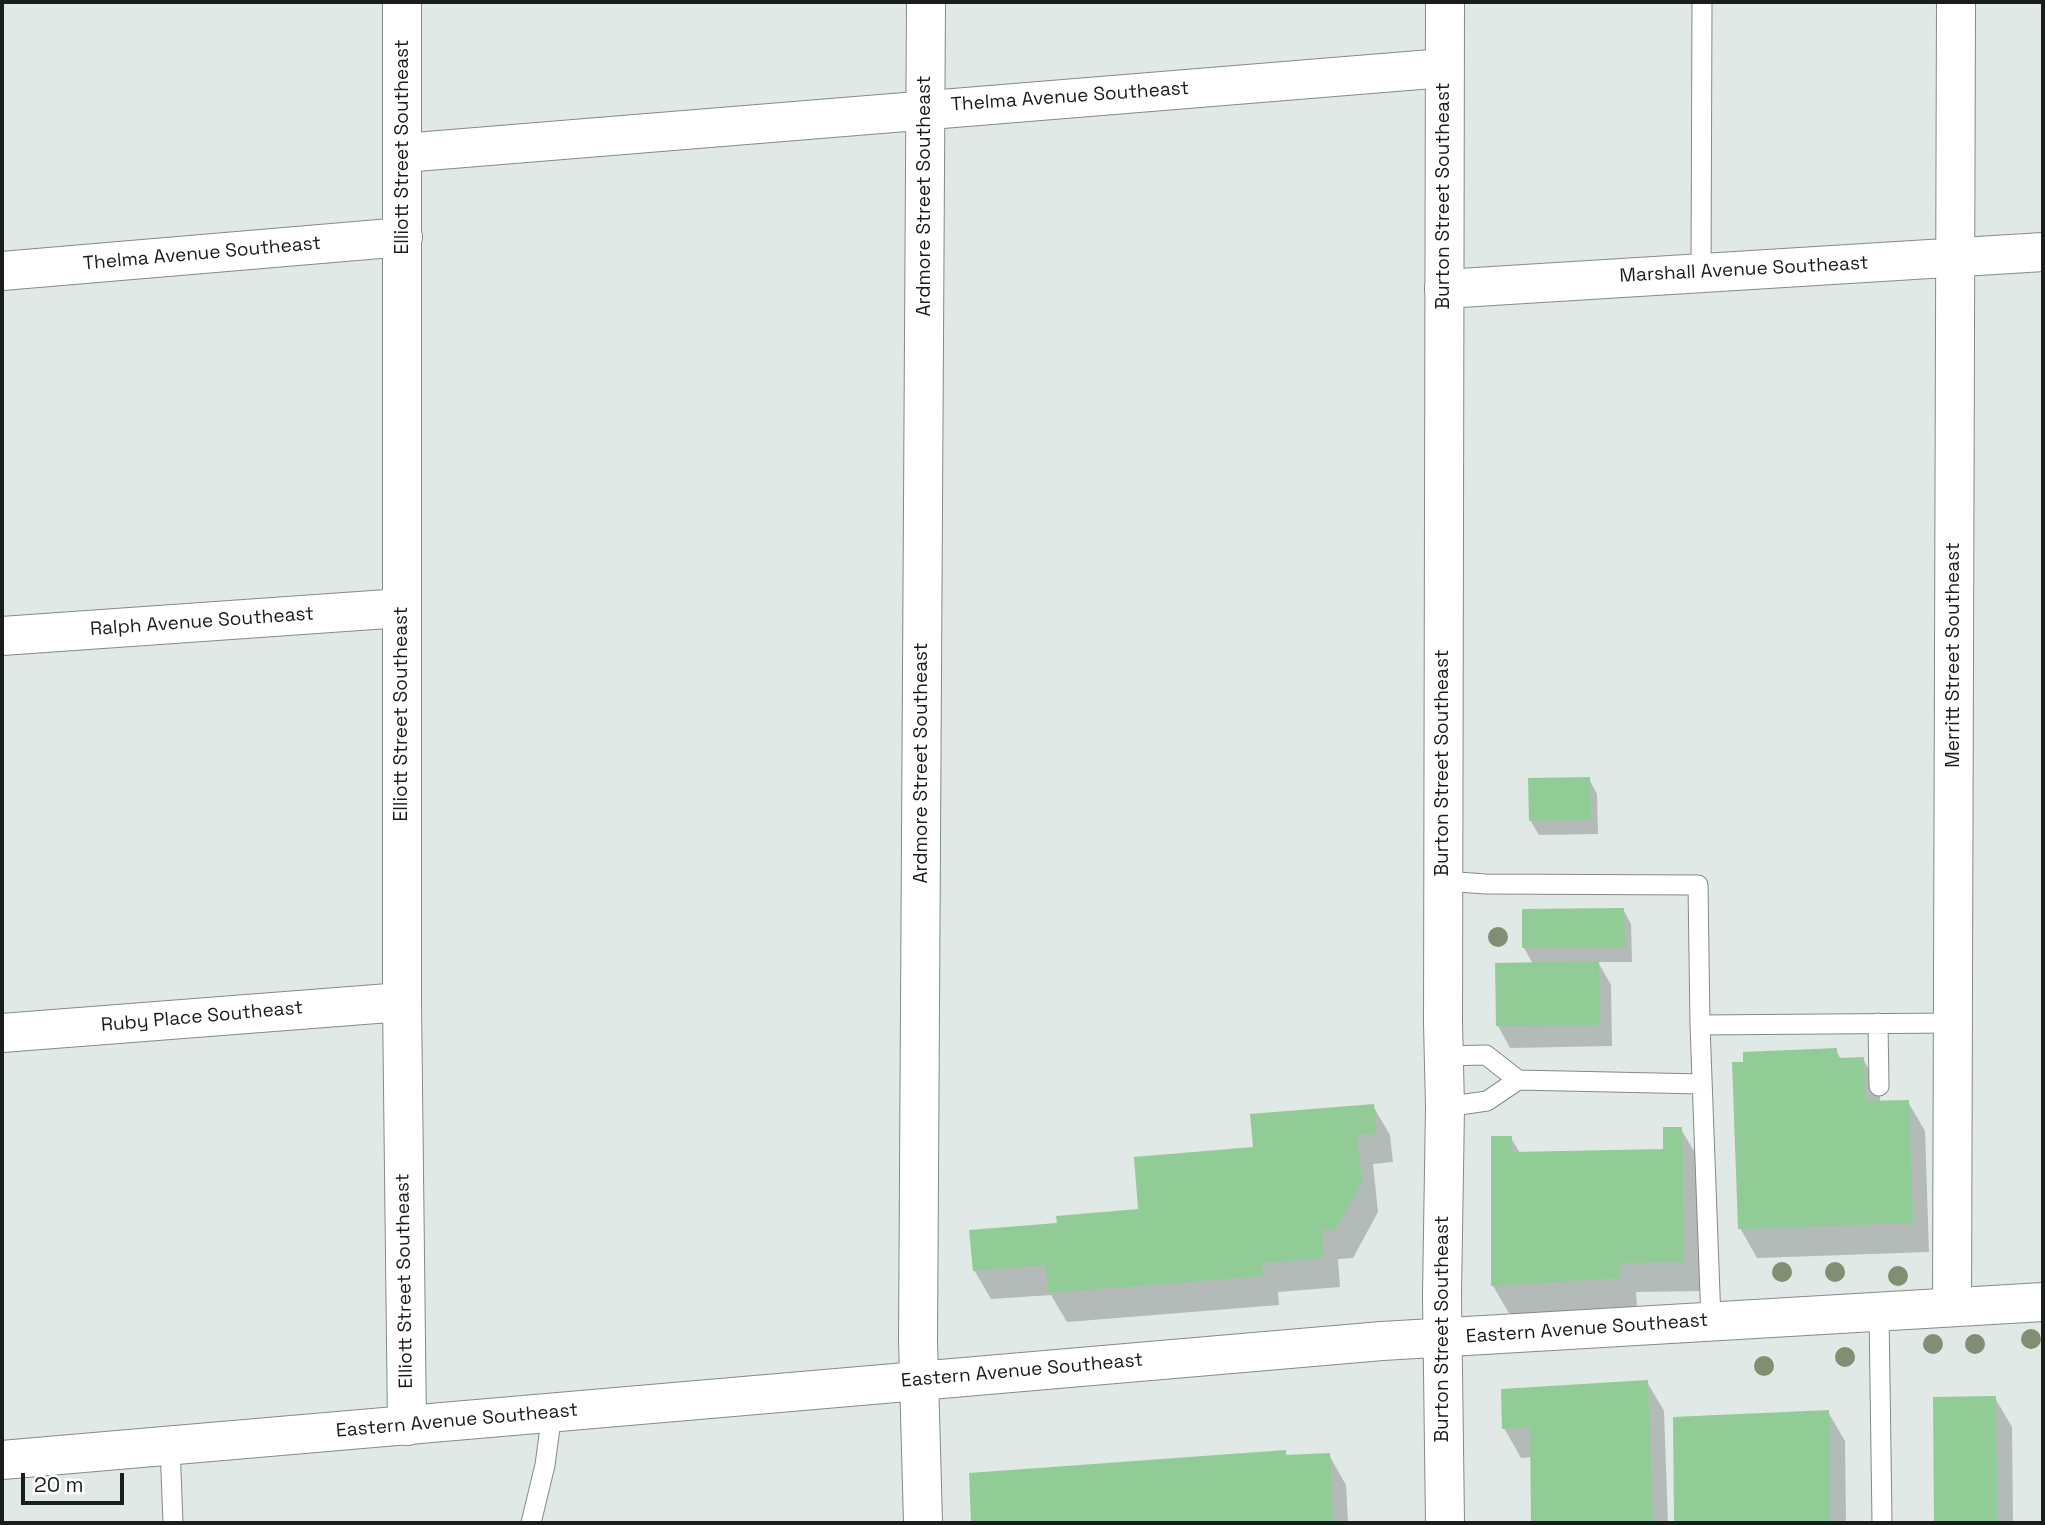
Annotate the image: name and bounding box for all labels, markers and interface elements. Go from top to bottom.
street label: Elliott Street Southeast [392,39,414,255]
street label: Ardmore Street Southeast [914,75,936,317]
street label: Thelma Avenue Southeast [950,77,1190,117]
street label: Burton Street Southeast [1433,82,1455,310]
street label: Thelma Avenue Southeast [82,232,322,276]
street label: Marshall Avenue Southeast [1619,252,1869,288]
street label: Merritt Street Southeast [1943,542,1965,768]
street label: Ralph Avenue Southeast [89,603,315,641]
street label: Elliott Street Southeast [391,606,413,822]
street label: Ardmore Street Southeast [911,642,933,884]
street label: Burton Street Southeast [1432,649,1454,877]
street label: Ruby Place Southeast [100,997,304,1037]
street label: Elliott Street Southeast [392,1173,418,1389]
street label: Burton Street Southeast [1432,1215,1454,1443]
street label: Eastern Avenue Southeast [1465,1309,1709,1349]
street label: Eastern Avenue Southeast [900,1349,1144,1393]
street label: Eastern Avenue Southeast [335,1399,579,1443]
scale bar [24,1458,128,1502]
text: 20 m [34,1471,84,1498]

